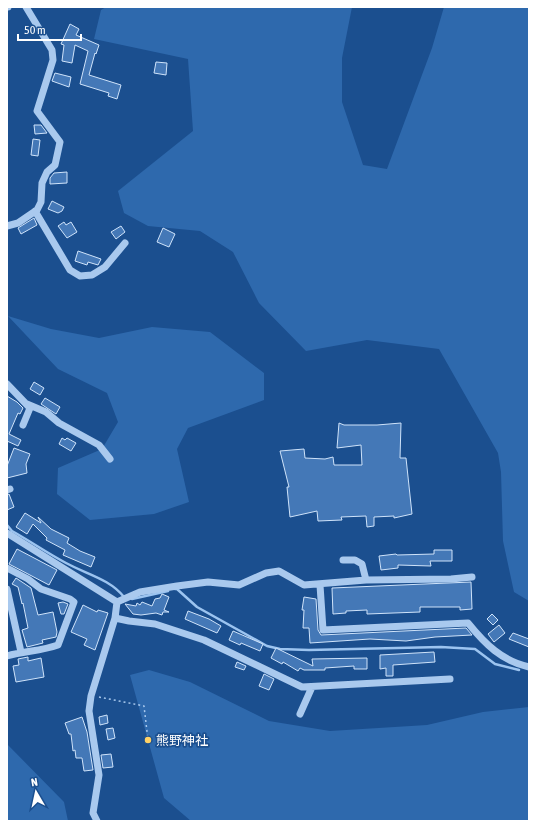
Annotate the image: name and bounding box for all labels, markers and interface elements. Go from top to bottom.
scale bar [18,16,81,42]
text: 50 m [24,23,46,37]
place label: 熊野神社 [156,733,208,748]
marker: 熊野神社 [143,735,153,745]
north arrow [16,772,56,812]
text: N [30,776,39,789]

